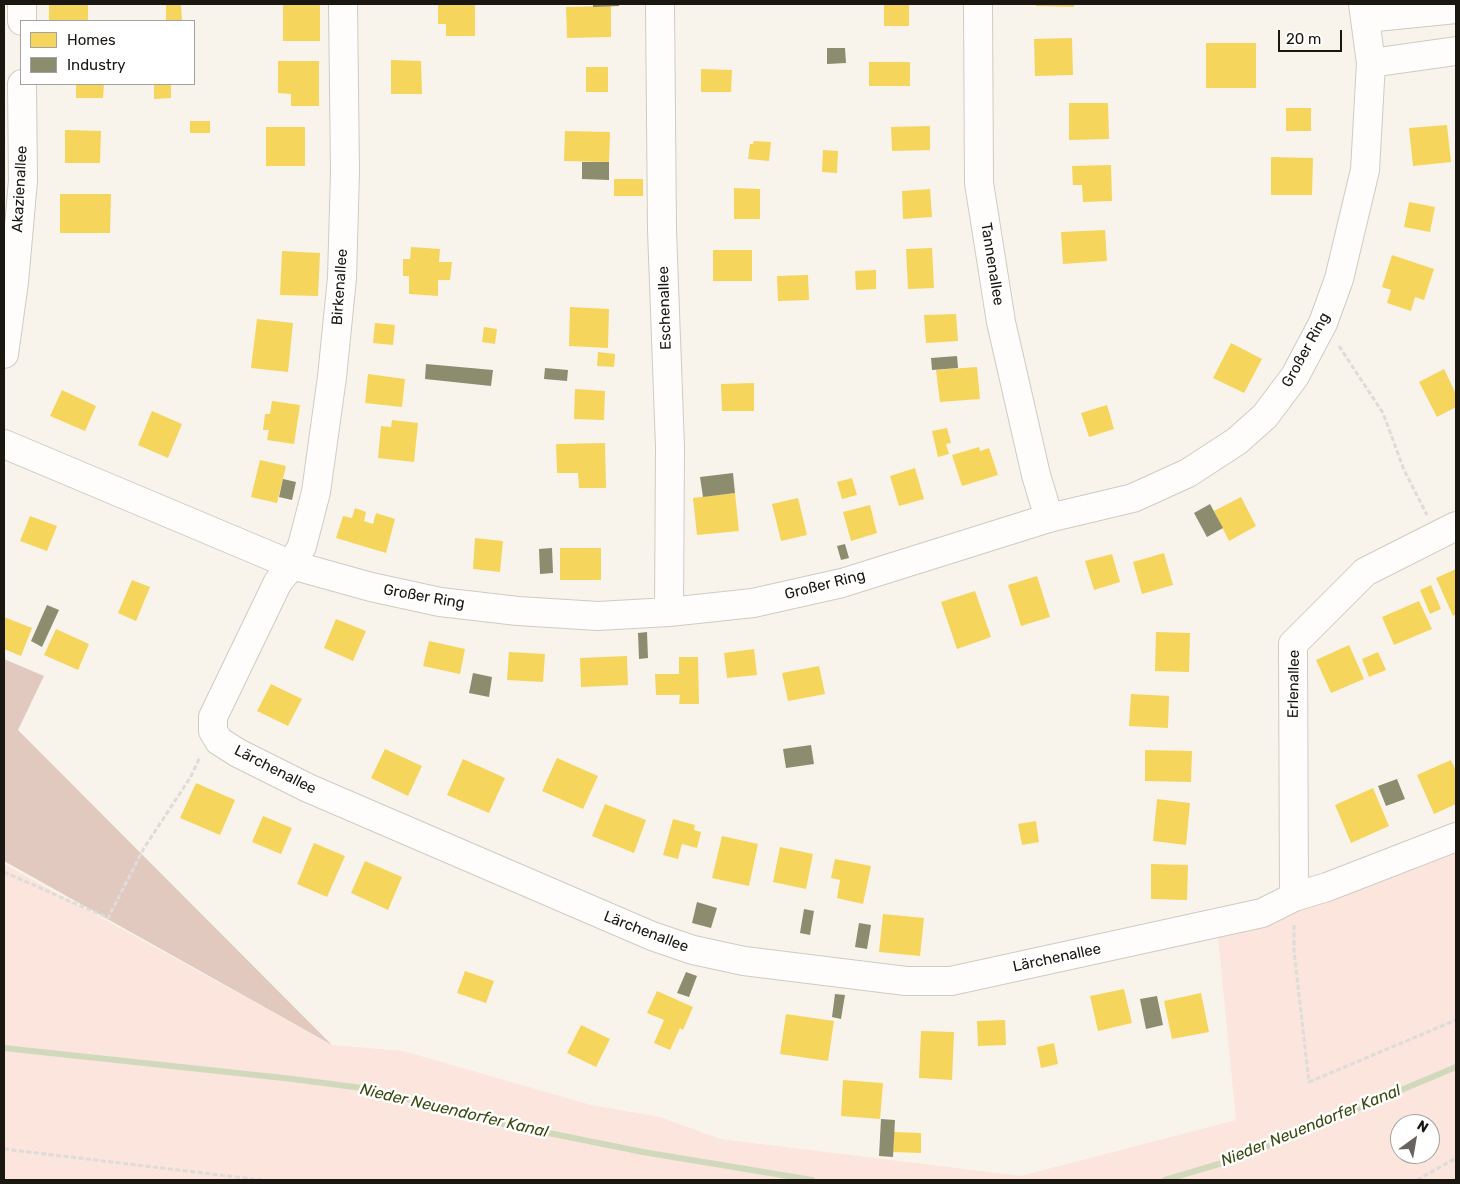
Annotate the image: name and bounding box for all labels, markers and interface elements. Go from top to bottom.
legend [20,20,195,85]
scale bar [1280,20,1344,52]
text: 20 m [1286,30,1321,48]
text: Homes [67,31,116,49]
text: Industry [67,56,126,74]
street label: Akazienallee [9,145,31,233]
street label: Tannenallee [977,221,1007,307]
street label: Birkenallee [328,248,352,326]
street label: Eschenallee [655,266,675,350]
street label: Großer Ring [1278,310,1334,390]
street label: Großer Ring [783,566,867,604]
street label: Großer Ring [382,581,466,613]
street label: Erlenallee [1284,650,1304,718]
street label: Lärchenallee [231,742,319,798]
street label: Lärchenallee [601,908,691,956]
street label: Lärchenallee [1011,940,1103,976]
water label: Nieder Neuendorfer Kanal [358,1080,550,1142]
water label: Nieder Neuendorfer Kanal [1218,1081,1404,1171]
north arrow [1390,1114,1440,1164]
text: N [1414,1117,1431,1137]

